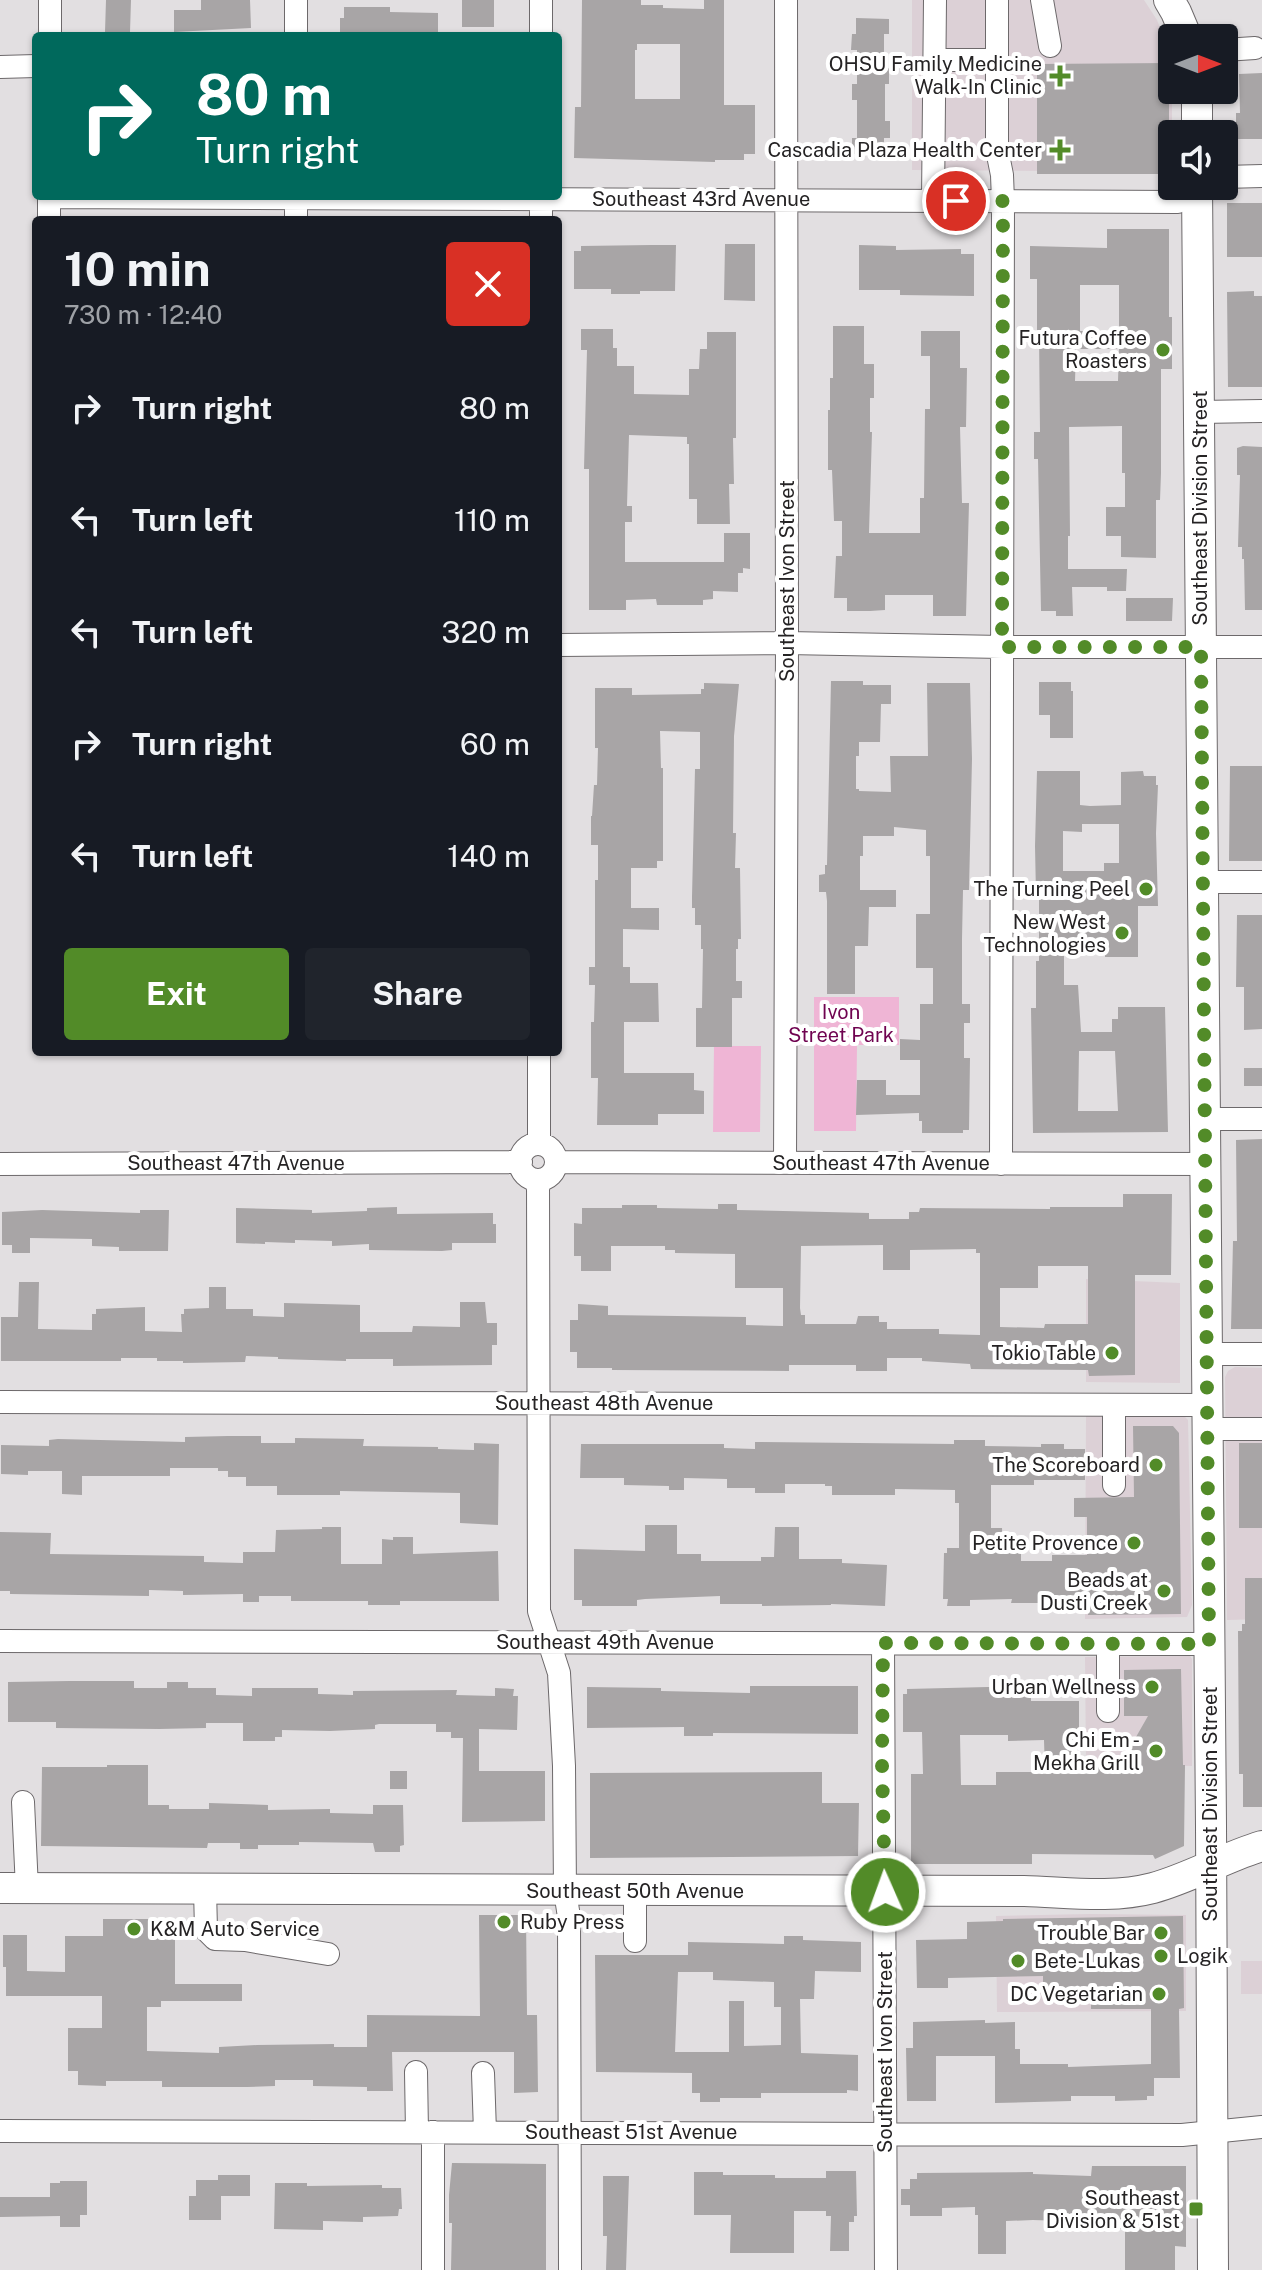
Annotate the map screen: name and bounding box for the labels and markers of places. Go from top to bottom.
place label: OHSU Family Medicine Walk-In Clinic [829,52,1042,99]
marker: OHSU Family Medicine Walk-In Clinic [1049,65,1071,87]
place label: Cascadia Plaza Health Center [767,138,1042,162]
marker: Cascadia Plaza Health Center [1049,139,1071,161]
pin [922,167,990,235]
place label: Futura Coffee Roasters [1018,326,1147,373]
marker: Futura Coffee Roasters [1154,341,1172,359]
place label: The Turning Peel [973,877,1130,901]
marker: The Turning Peel [1137,880,1155,898]
place label: New West Technologies [983,910,1106,957]
marker: New West Technologies [1113,924,1131,942]
place label: Tokio Table [991,1341,1096,1365]
marker: Tokio Table [1103,1344,1121,1362]
place label: The Scoreboard [992,1453,1140,1477]
marker: The Scoreboard [1147,1456,1165,1474]
place label: Petite Provence [972,1531,1118,1555]
marker: Petite Provence [1125,1534,1143,1552]
place label: Beads at Dusti Creek [1040,1568,1148,1615]
marker: Beads at Dusti Creek [1155,1582,1173,1600]
place label: Urban Wellness [991,1675,1136,1699]
marker: Urban Wellness [1143,1678,1161,1696]
place label: Chi Em - Mekha Grill [1033,1728,1140,1775]
marker: Chi Em - Mekha Grill [1147,1742,1165,1760]
place label: Ruby Press [520,1910,624,1934]
marker: Ruby Press [495,1913,513,1931]
place label: K&M Auto Service [150,1917,320,1941]
marker: K&M Auto Service [125,1920,143,1938]
place label: Trouble Bar [1037,1921,1145,1945]
marker: Trouble Bar [1152,1924,1170,1942]
place label: Logik [1177,1944,1228,1968]
marker: Logik [1152,1947,1170,1965]
place label: Bete-Lukas [1034,1949,1140,1973]
marker: Bete-Lukas [1009,1952,1027,1970]
place label: DC Vegetarian [1010,1982,1143,2006]
marker: DC Vegetarian [1150,1985,1168,2003]
place label: Southeast Division & 51st [1046,2186,1180,2233]
marker: Southeast Division & 51st [1187,2200,1205,2218]

